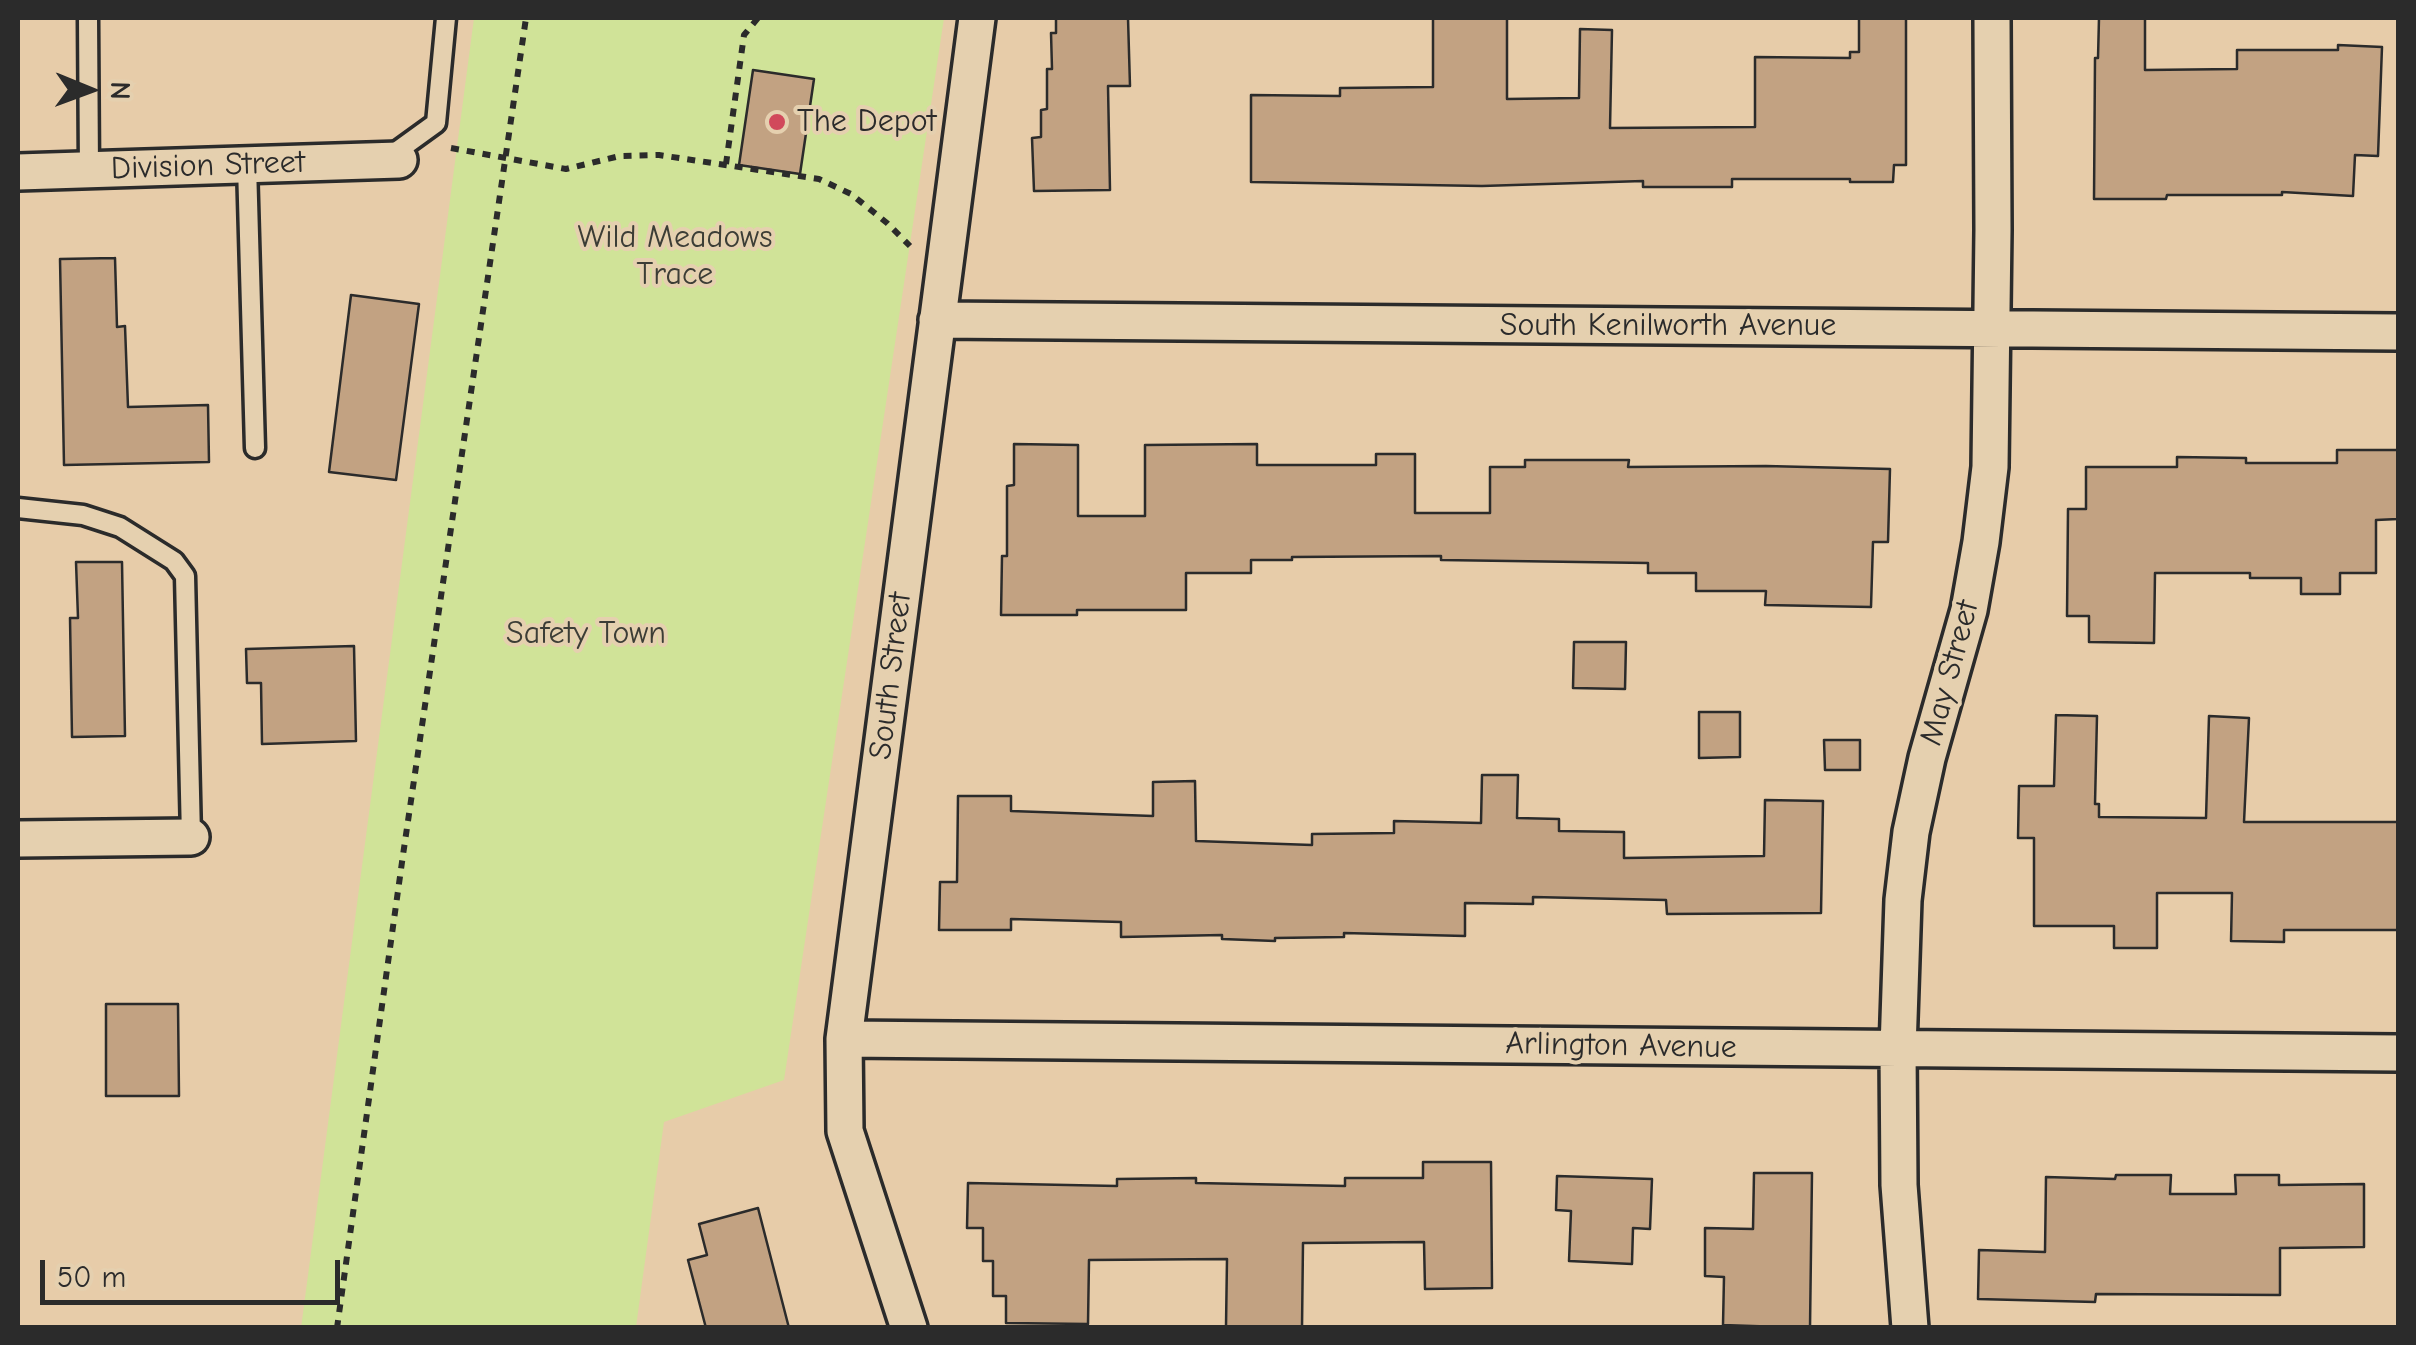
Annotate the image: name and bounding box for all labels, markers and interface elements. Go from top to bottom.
north arrow [40,40,140,140]
text: N [104,81,136,100]
place label: The Depot [797,103,937,141]
marker: The Depot [766,111,788,133]
street label: Division Street [110,143,306,189]
park label: Wild Meadows Trace [577,219,773,294]
street label: South Kenilworth Avenue [1500,307,1836,345]
street label: South Street [862,590,920,762]
street label: May Street [1912,596,1988,750]
park label: Safety Town [506,615,666,653]
street label: Arlington Avenue [1505,1025,1737,1067]
scale bar [45,1240,345,1302]
text: 50 m [57,1260,126,1295]

